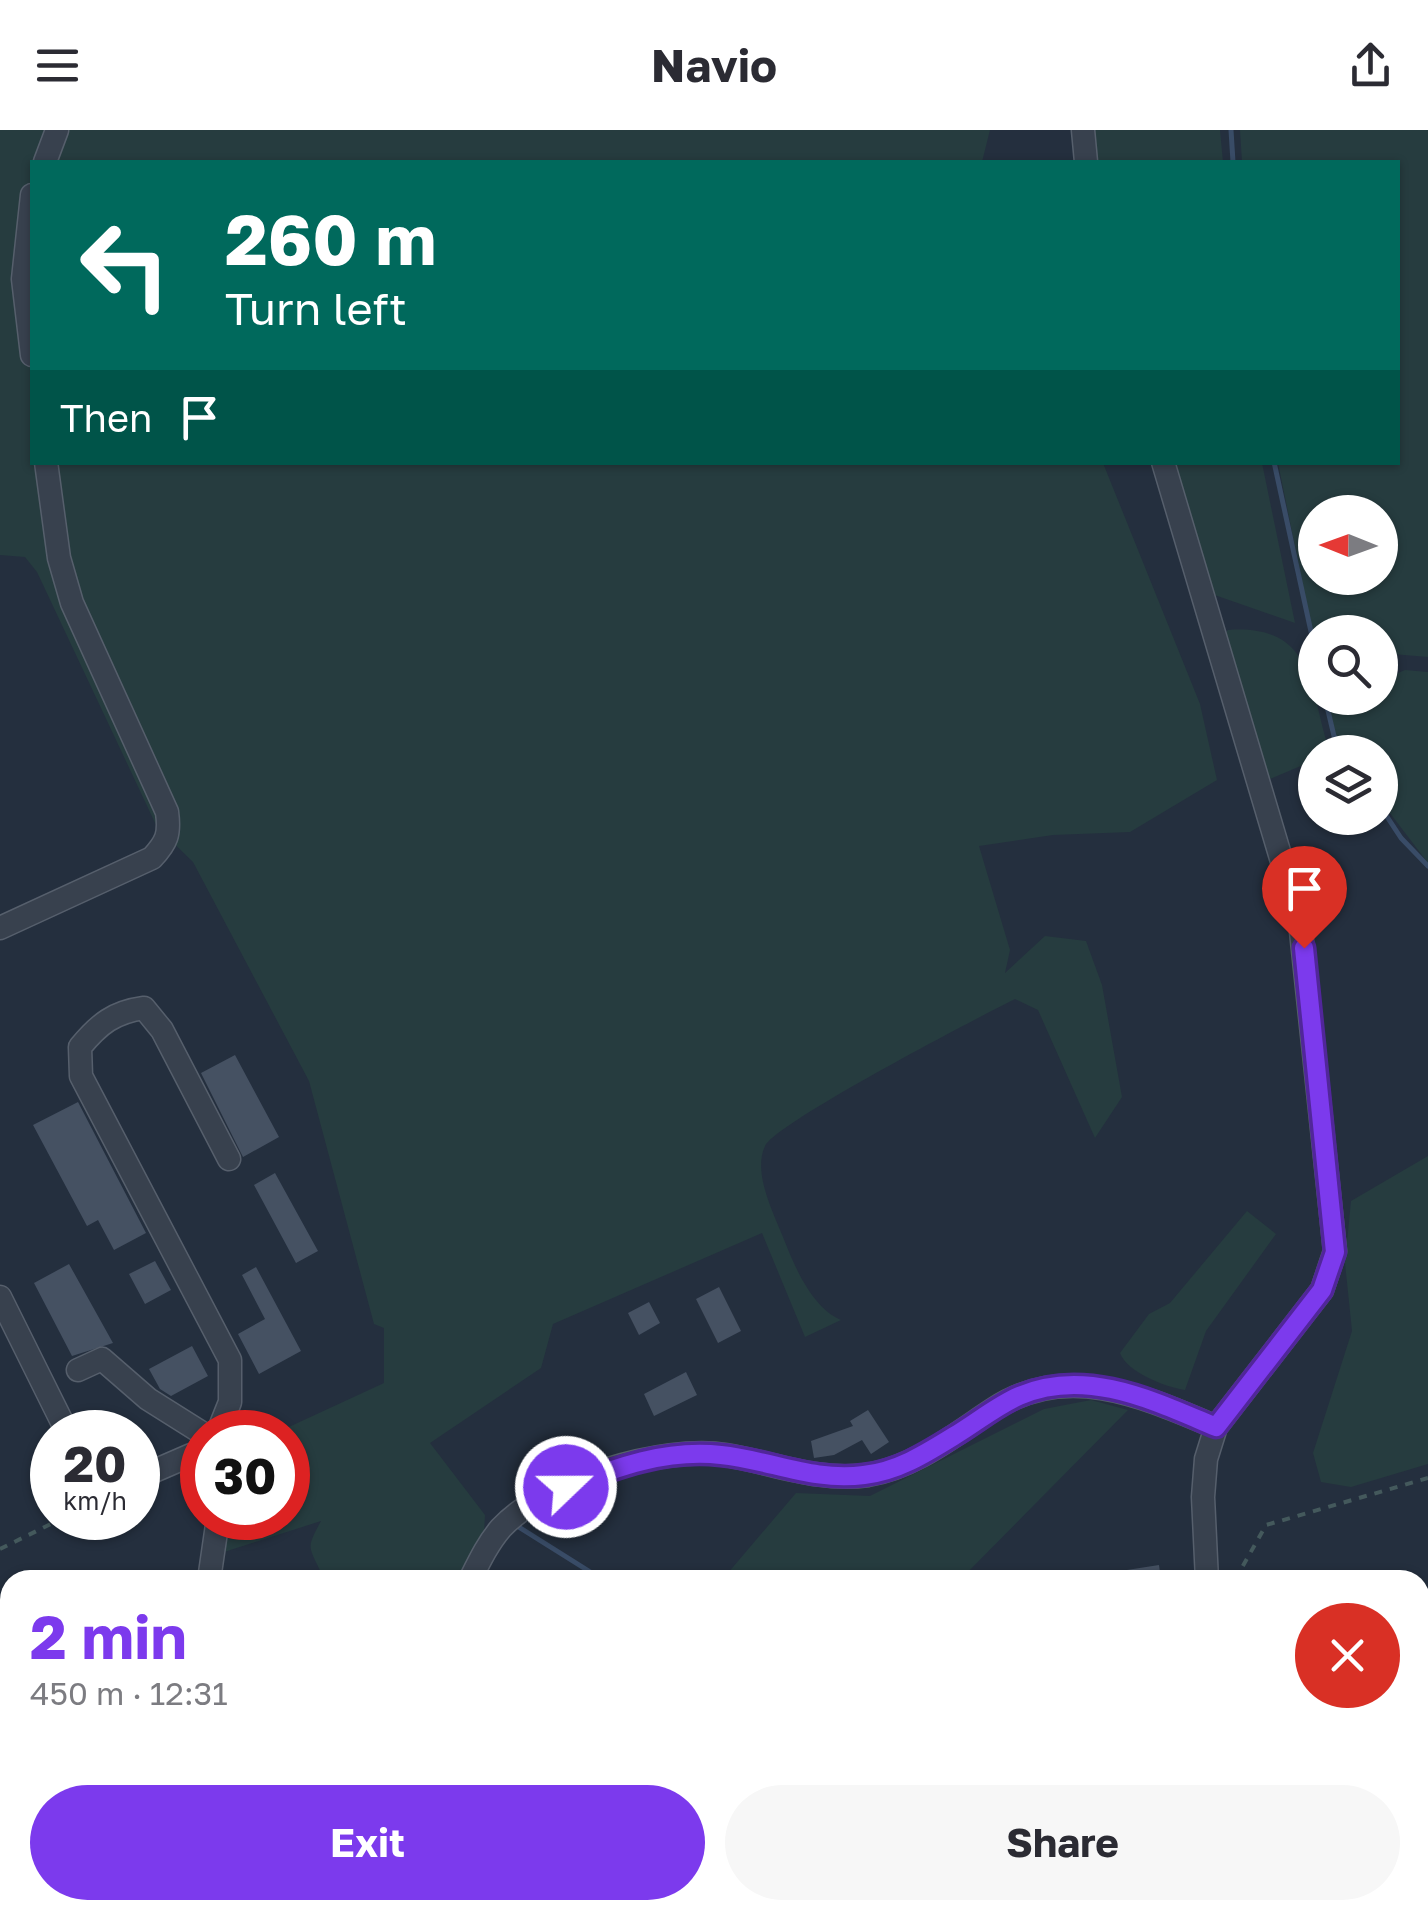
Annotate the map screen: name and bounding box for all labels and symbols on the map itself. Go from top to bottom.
north arrow [1298,495,1398,595]
pin [1262,846,1347,949]
speed limit sign: 30 [180,1410,310,1540]
position arrow [514,1435,618,1539]

